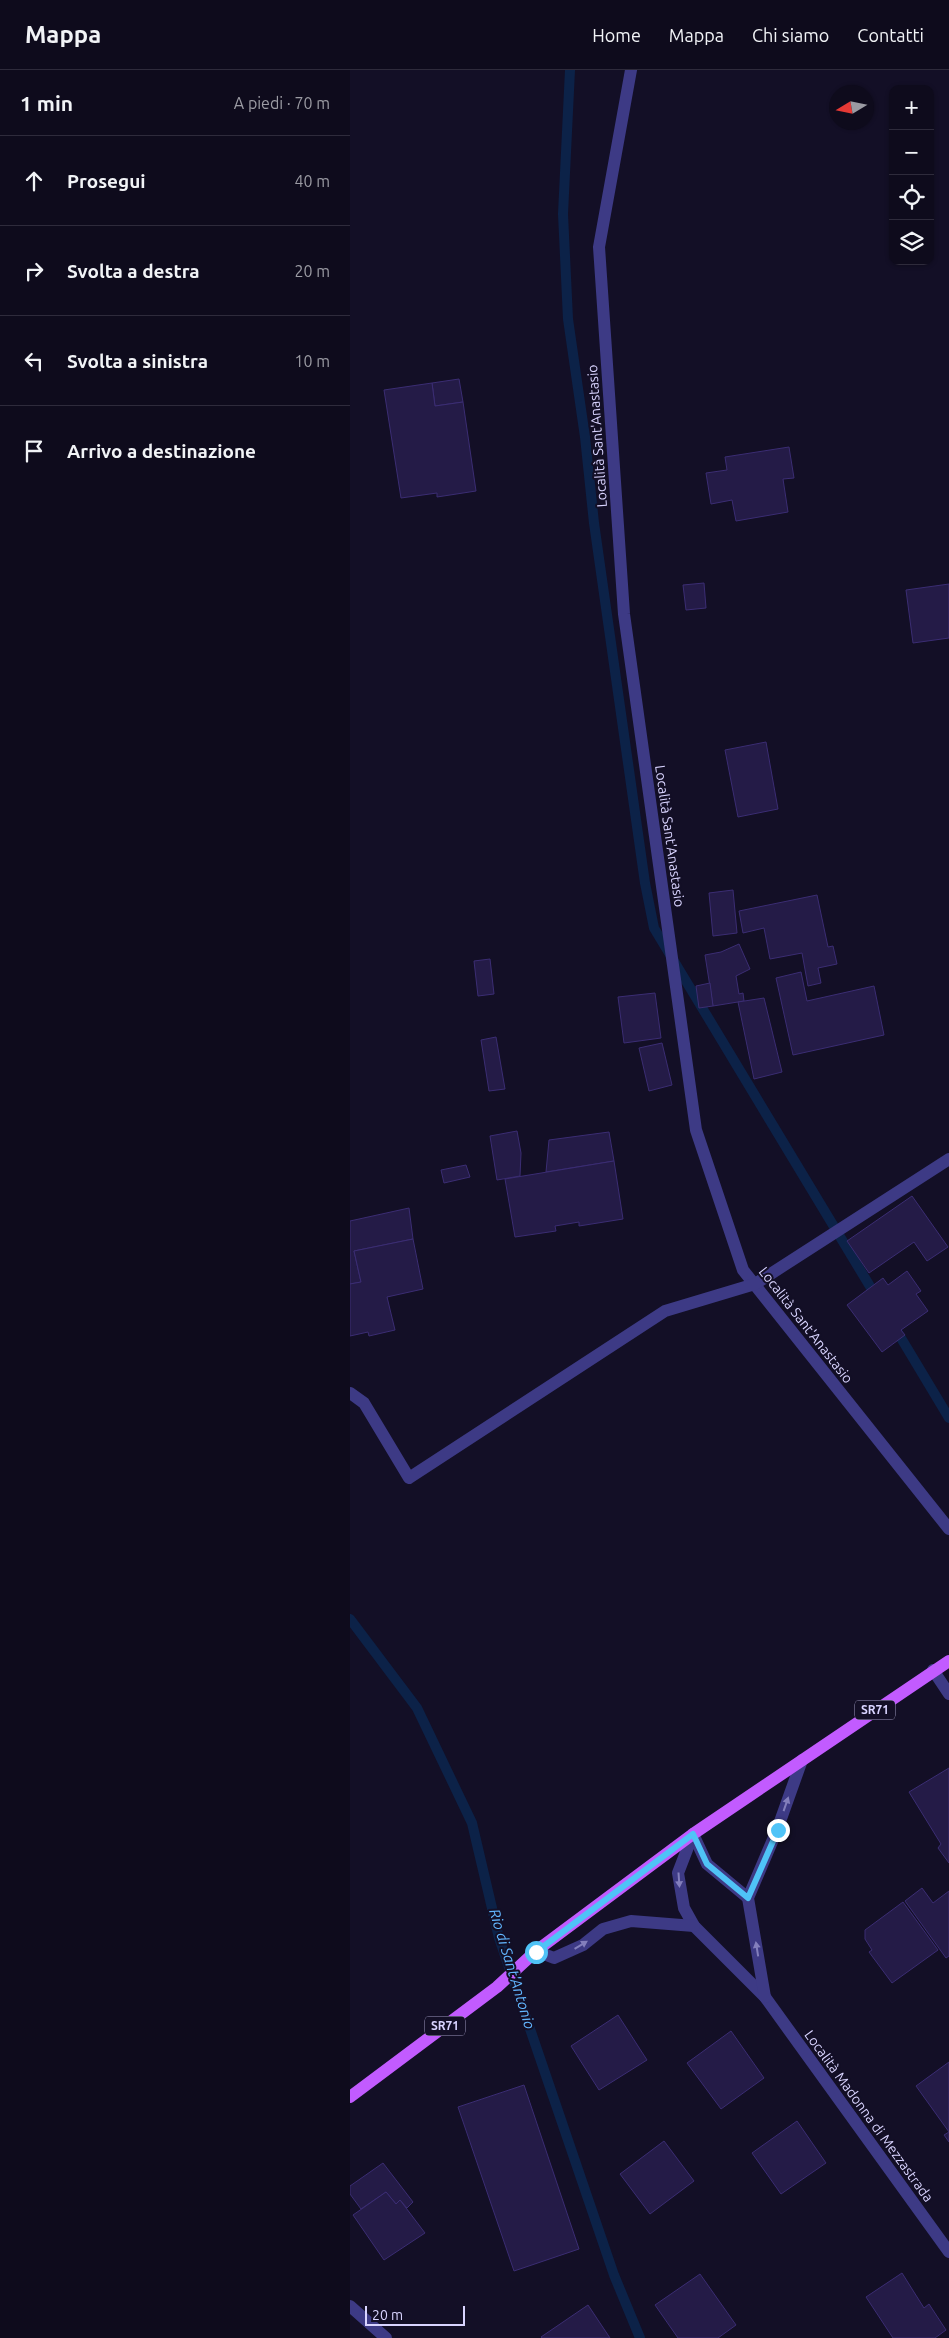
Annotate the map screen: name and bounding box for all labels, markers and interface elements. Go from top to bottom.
text: Mappa [25,21,101,48]
text: Home [592,25,641,45]
text: Mappa [669,25,724,45]
text: Chi siamo [752,25,829,45]
text: Contatti [857,25,924,45]
north arrow [829,85,874,130]
map controls [889,85,934,265]
button: + [889,85,934,130]
text: 1 min [20,91,73,115]
text: A piedi · 70 m [234,94,330,112]
button: − [889,130,934,175]
icon: ahead [20,167,48,195]
text: Prosegui [67,170,146,192]
text: 40 m [294,172,330,190]
button: locate [889,175,934,220]
button: layers [889,220,934,265]
icon: right [20,257,48,285]
text: Svolta a destra [67,260,200,282]
text: 20 m [294,262,330,280]
icon: left [20,347,48,375]
text: Svolta a sinistra [67,350,208,372]
text: 10 m [294,352,330,370]
street label: Località Sant'Anastasio [584,364,610,508]
icon: arrive [20,437,48,465]
text: Arrivo a destinazione [67,440,256,462]
street label: Località Sant'Anastasio [652,764,688,908]
street label: Località Sant'Anastasio [756,1264,856,1386]
road number: SR71 [855,1700,895,1720]
one-way arrow [782,1796,790,1811]
route end [767,1819,790,1842]
one-way arrow [675,1872,683,1888]
water label: Rio di Sant'Antonio [486,1907,539,2031]
one-way arrow [575,1940,588,1949]
route start [525,1941,548,1964]
one-way arrow [753,1941,761,1957]
road number: SR71 [425,2016,465,2035]
street label: Località Madonna di Mezzastrada [801,2027,937,2205]
scale bar [365,2303,465,2326]
text: 20 m [372,2307,403,2323]

